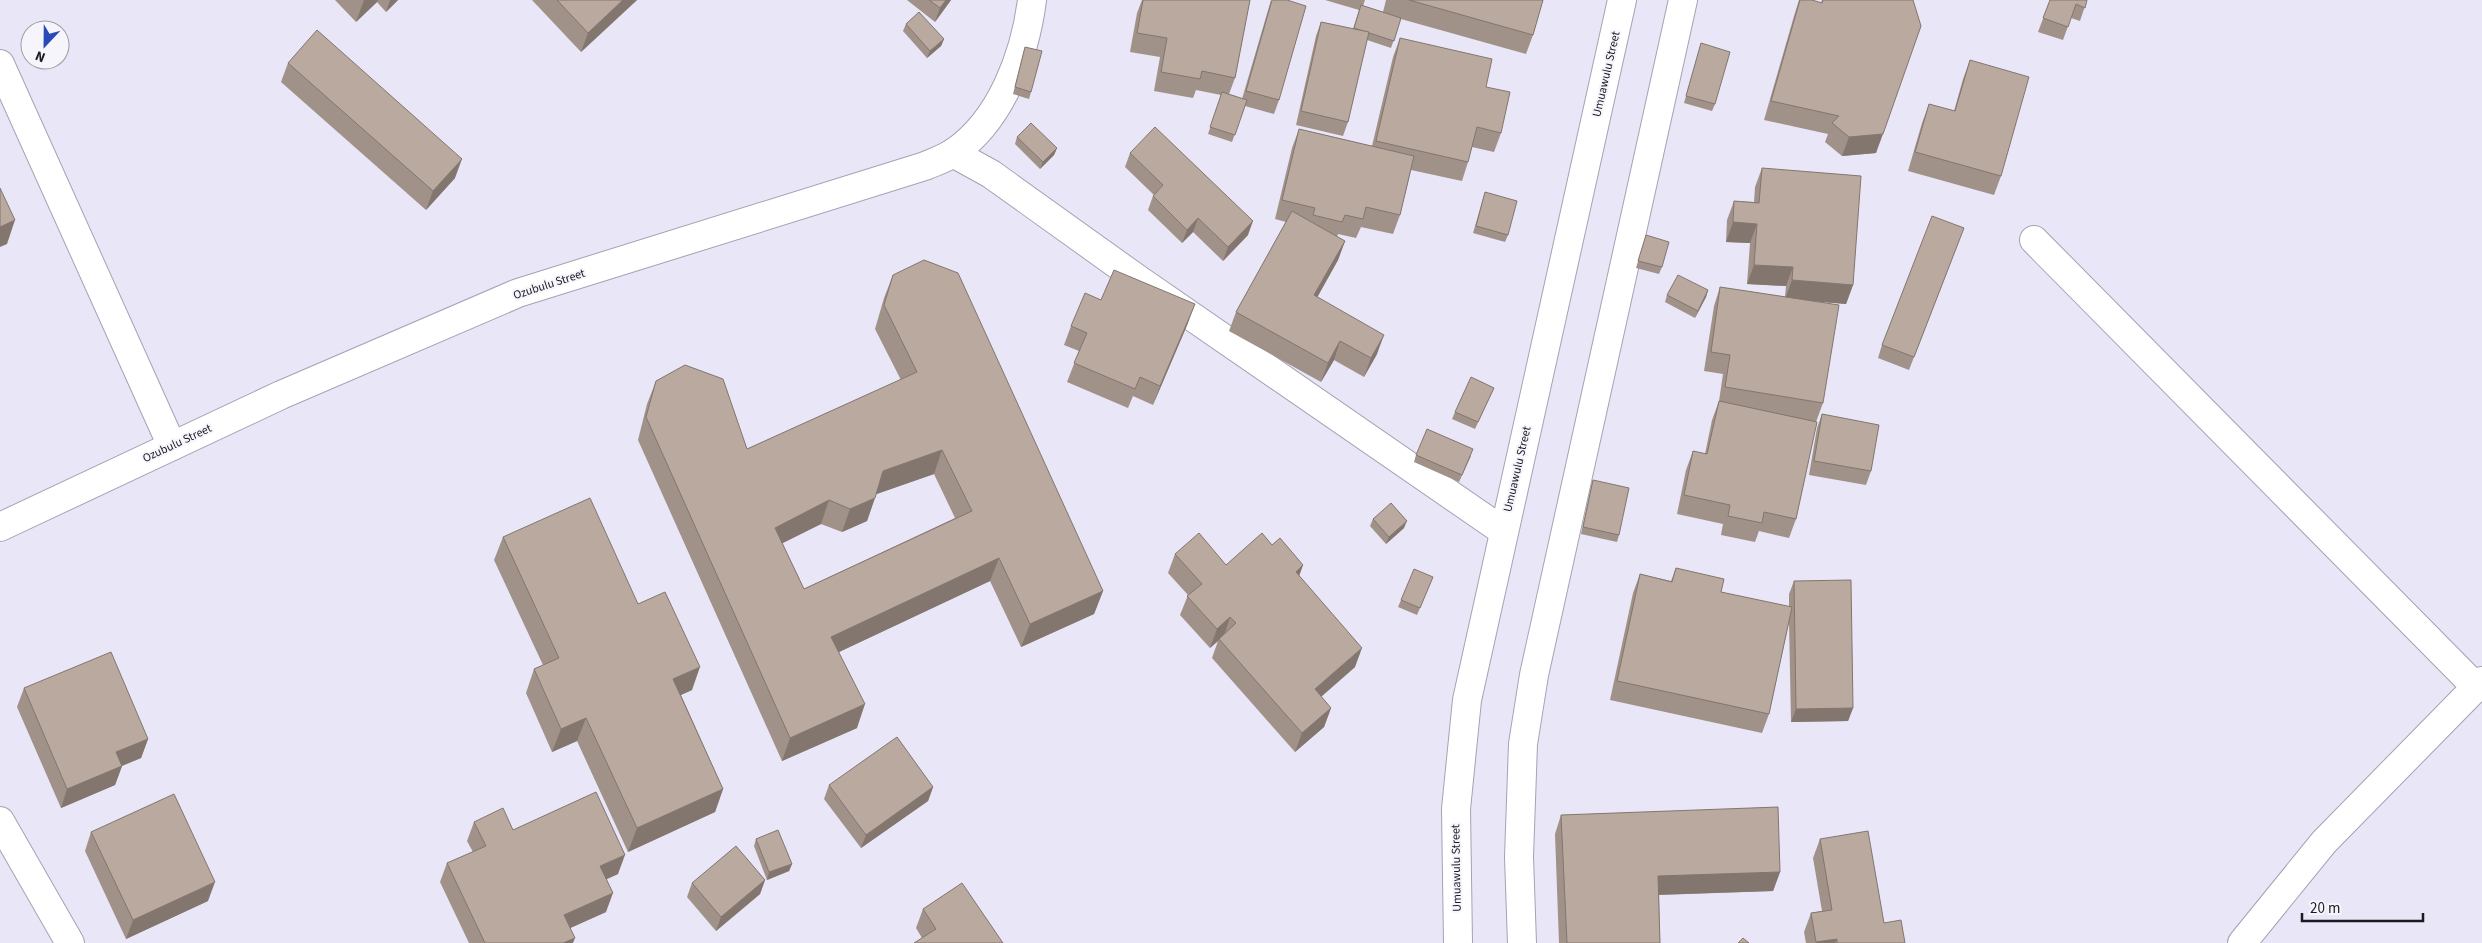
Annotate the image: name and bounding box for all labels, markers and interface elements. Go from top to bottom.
north arrow [20,20,70,70]
street label: Umuawulu Street [1588,30,1625,119]
text: N [32,45,49,67]
street label: Ozubulu Street [511,265,587,304]
street label: Ozubulu Street [140,420,215,467]
street label: Umuawulu Street [1499,425,1536,514]
street label: Umuawulu Street [1447,824,1466,912]
scale bar [2302,890,2423,922]
text: 20 m [2310,898,2340,919]

